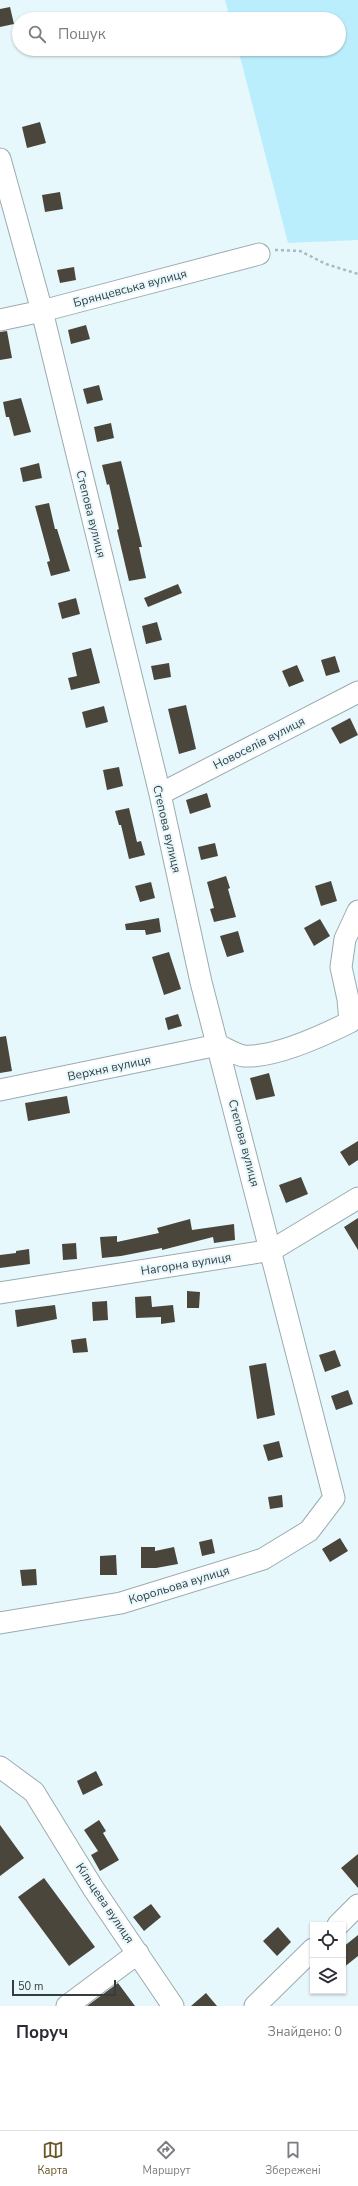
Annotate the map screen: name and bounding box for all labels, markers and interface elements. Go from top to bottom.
search box [12,12,346,56]
icon: search [26,23,48,45]
text: Пошук [58,24,106,44]
street label: Брянцевська вулиця [72,265,188,311]
street label: Степова вулиця [72,468,110,560]
street label: Новоселів вулиця [210,713,308,773]
street label: Степова вулиця [149,783,185,875]
street label: Верхня вулиця [66,1051,152,1085]
street label: Степова вулиця [225,1098,263,1188]
street label: Нагорна вулиця [140,1249,232,1279]
street label: Корольова вулиця [127,1562,231,1608]
street label: Кільцева вулиця [72,1860,138,1946]
map controls [310,1922,346,1994]
button: locate [310,1922,346,1958]
button: layers [310,1958,346,1994]
scale bar [12,1978,116,1997]
text: 50 m [18,1979,43,1994]
text: Поруч [16,2021,68,2044]
text: Знайдено: 0 [268,2023,342,2041]
tab: Карта [37,2139,68,2178]
tab: Маршрут [143,2139,190,2178]
tab: Збережені [265,2139,321,2178]

